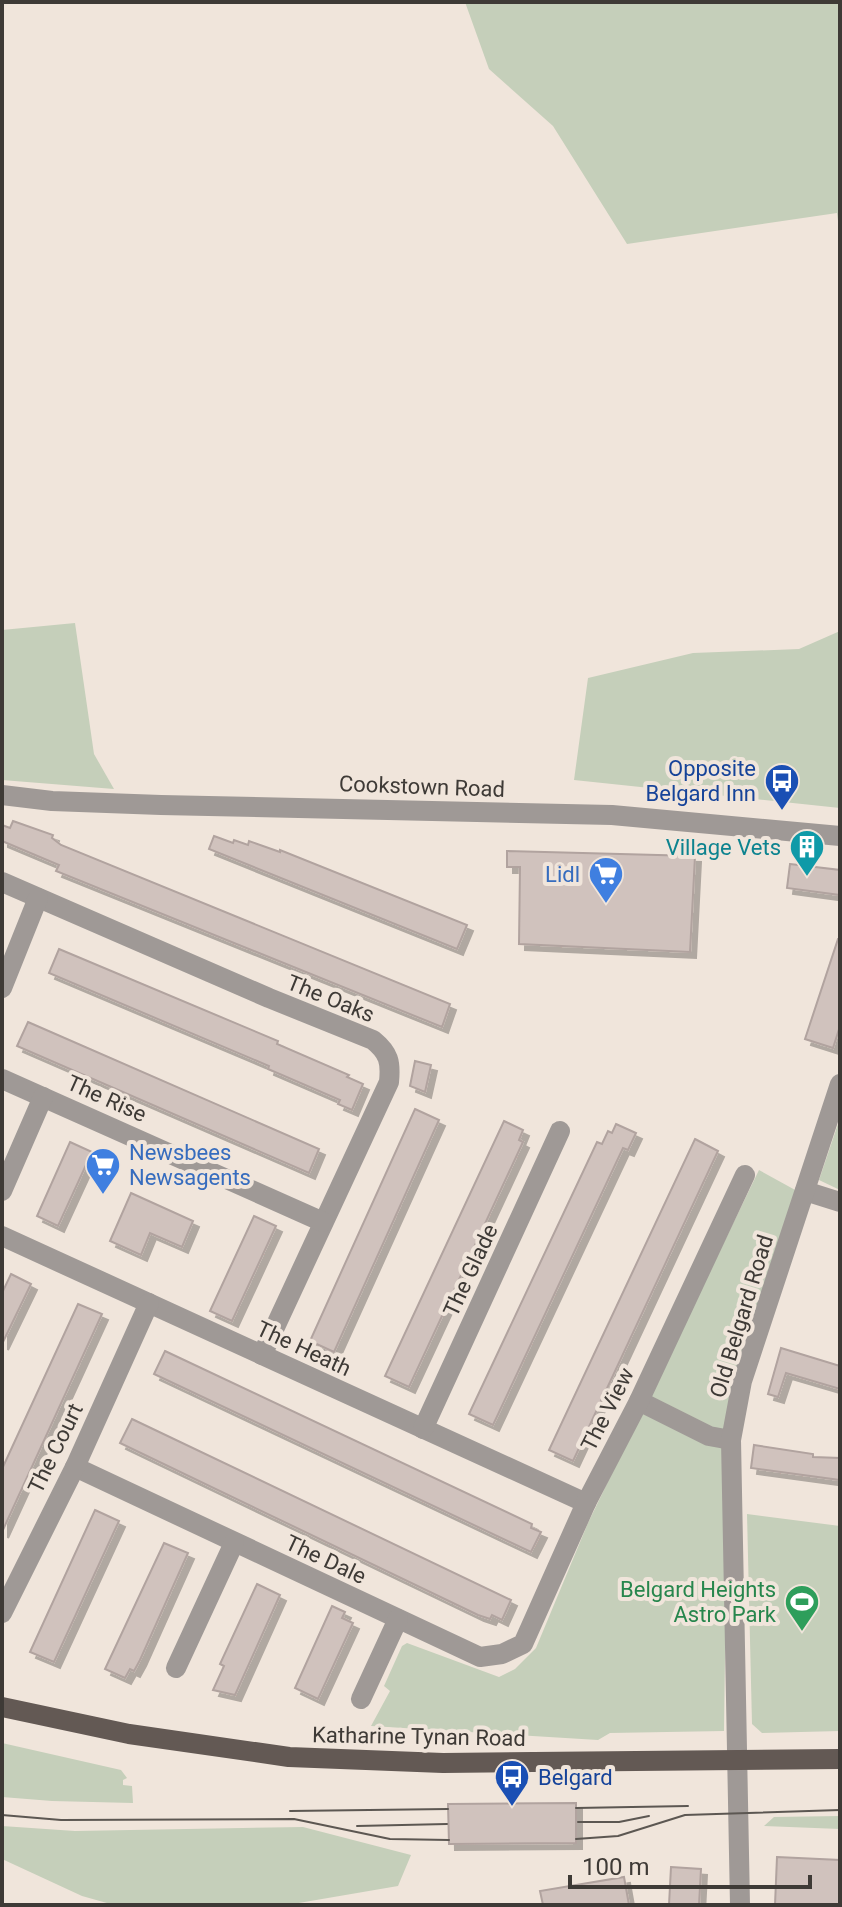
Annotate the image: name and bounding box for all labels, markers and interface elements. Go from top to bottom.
place label: Opposite Belgard Inn [646,756,756,806]
bus stop icon: Opposite Belgard Inn [763,762,801,812]
street label: Cookstown Road [339,771,505,802]
building icon: Village Vets [788,828,826,878]
place label: Village Vets [666,835,781,860]
supermarket icon: Lidl [587,855,625,905]
place label: Lidl [545,862,580,887]
street label: The Oaks [283,970,378,1027]
street label: The Rise [63,1070,150,1127]
place label: Newsbees Newsagents [129,1140,251,1190]
supermarket icon: Newsbees Newsagents [84,1146,122,1196]
street label: The Glade [438,1220,503,1320]
street label: Old Belgard Road [705,1232,778,1401]
street label: The Heath [253,1316,355,1381]
street label: The View [576,1363,639,1455]
street label: The Court [23,1399,88,1497]
street label: The Dale [282,1530,370,1589]
place label: Belgard Heights Astro Park [620,1577,777,1627]
sports icon: Belgard Heights Astro Park [783,1583,821,1633]
street label: Katharine Tynan Road [312,1722,526,1751]
bus stop icon: Belgard [493,1758,531,1808]
place label: Belgard [538,1765,613,1790]
scale bar [570,1839,810,1889]
text: 100 m [582,1853,649,1881]

